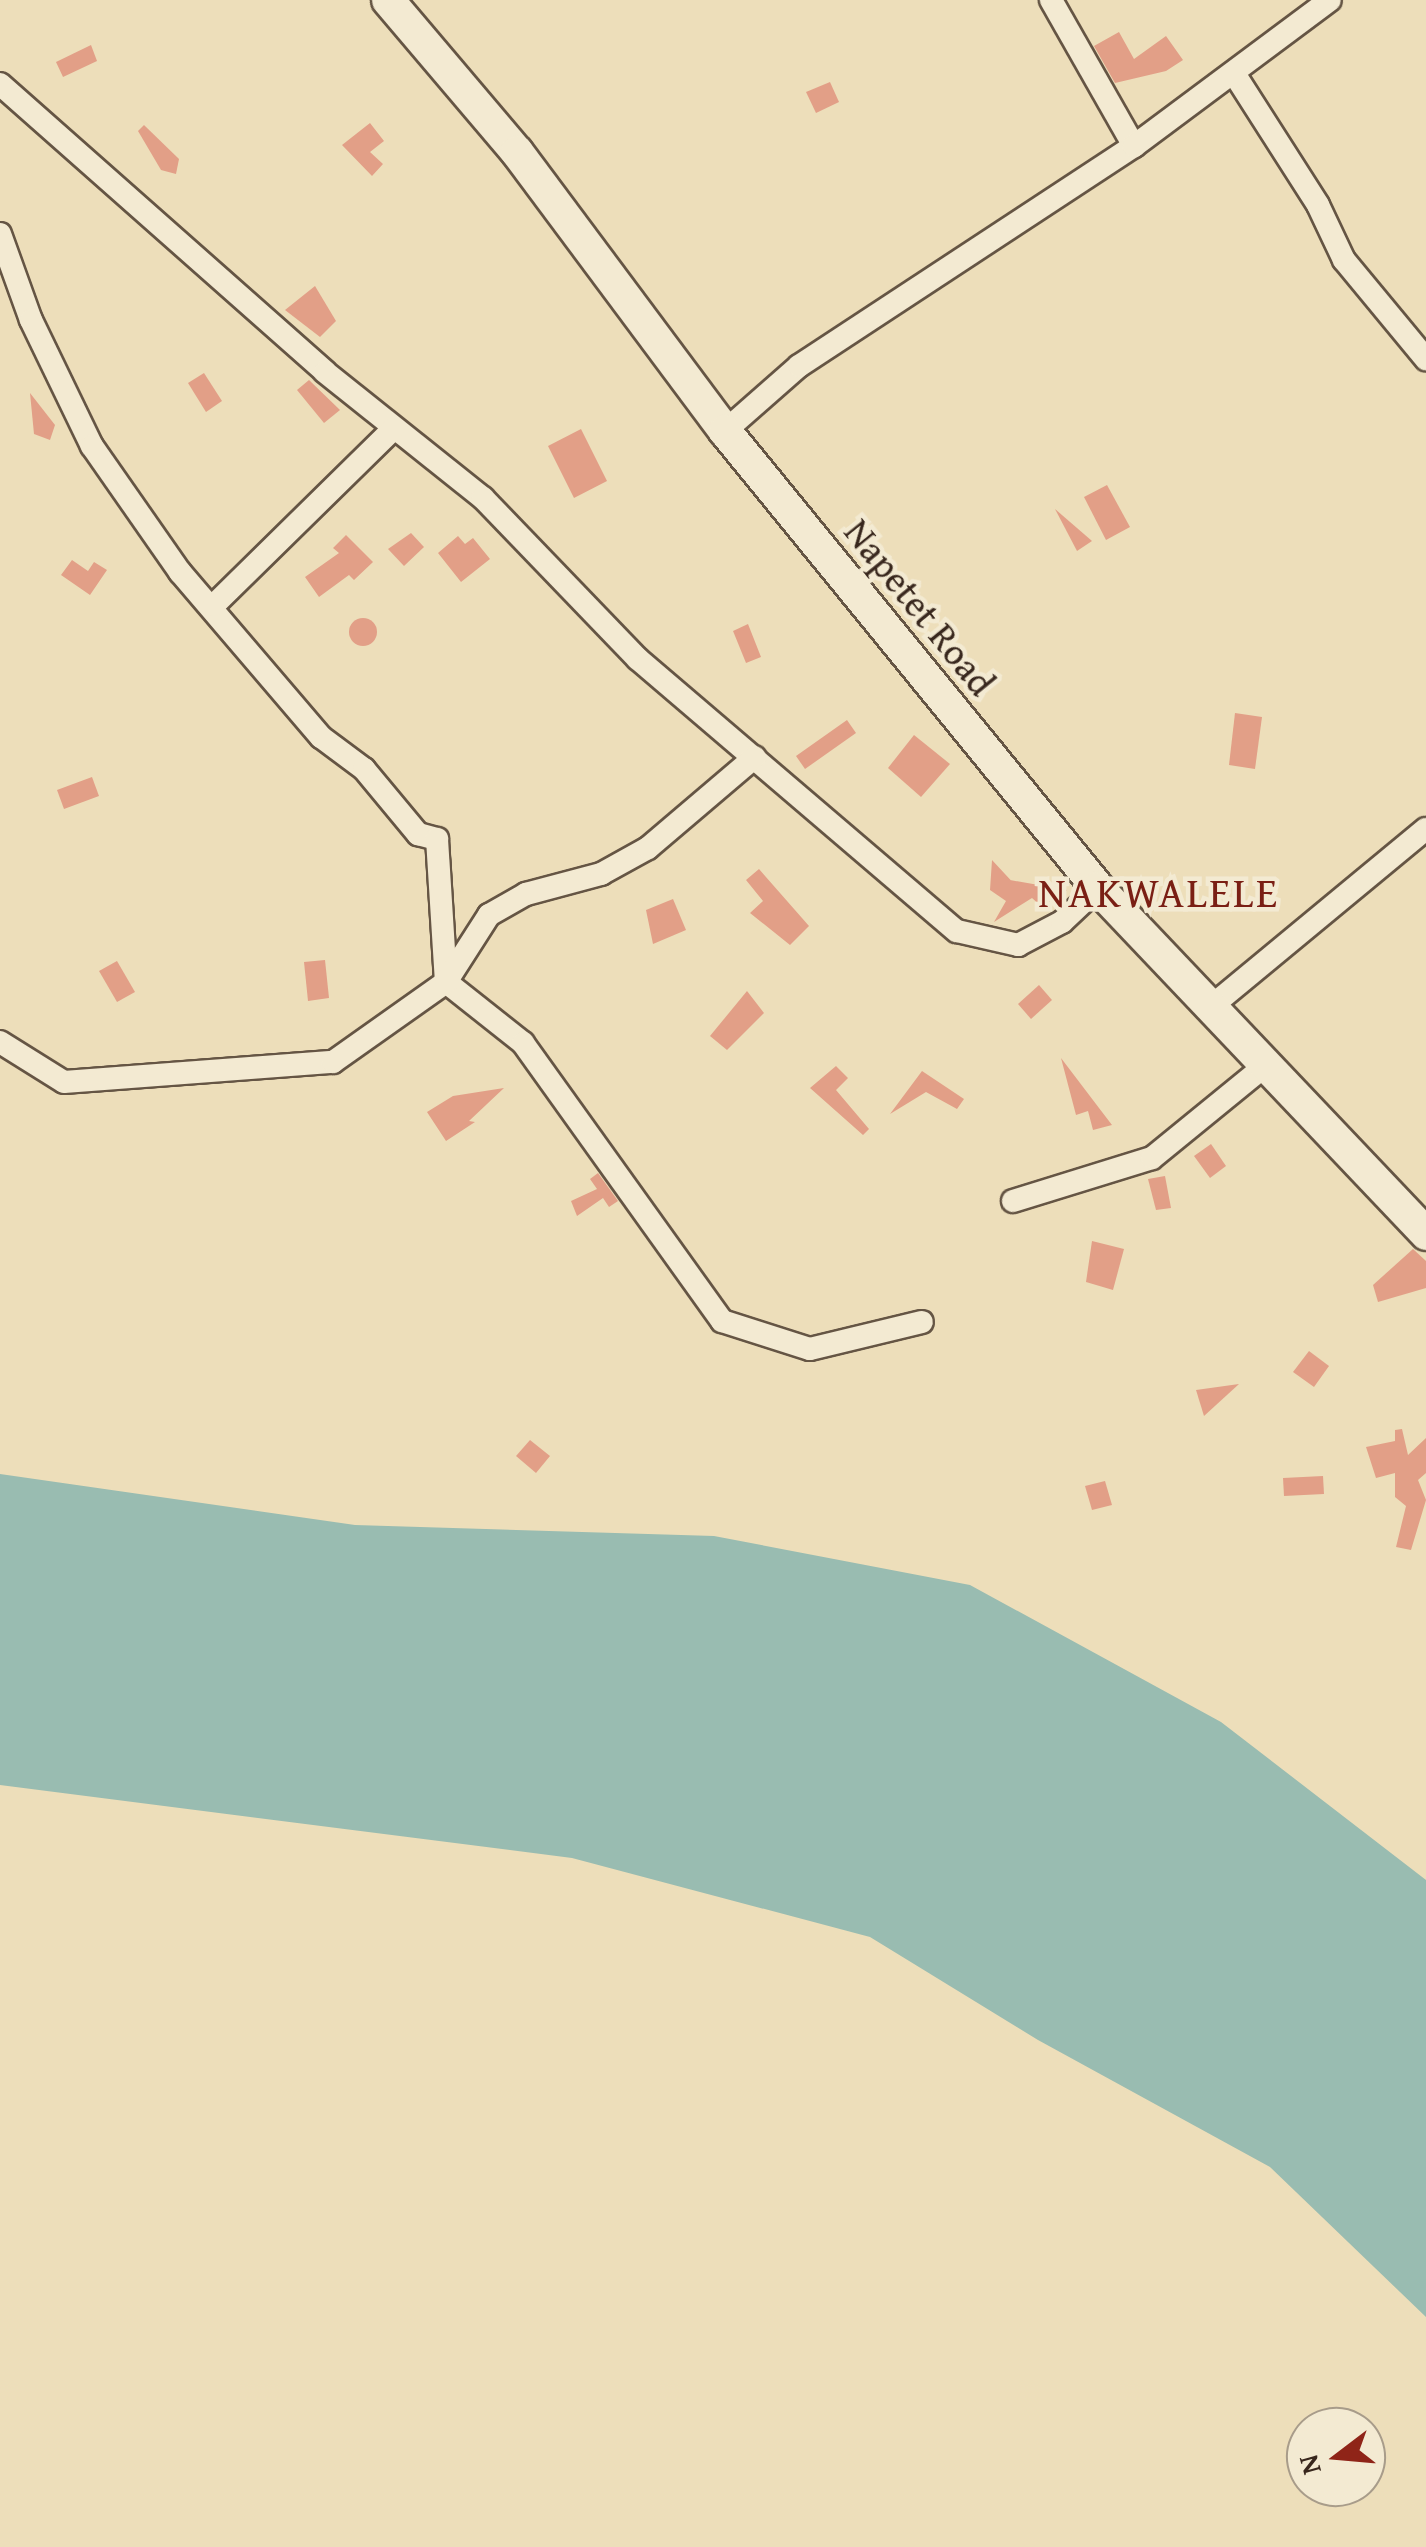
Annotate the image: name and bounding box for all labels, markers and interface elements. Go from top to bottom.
street label: Napetet Road [835,510,1005,704]
district label: NAKWALELE [1038,867,1280,917]
north arrow [1286,2407,1386,2507]
text: N [1286,2450,1331,2480]

